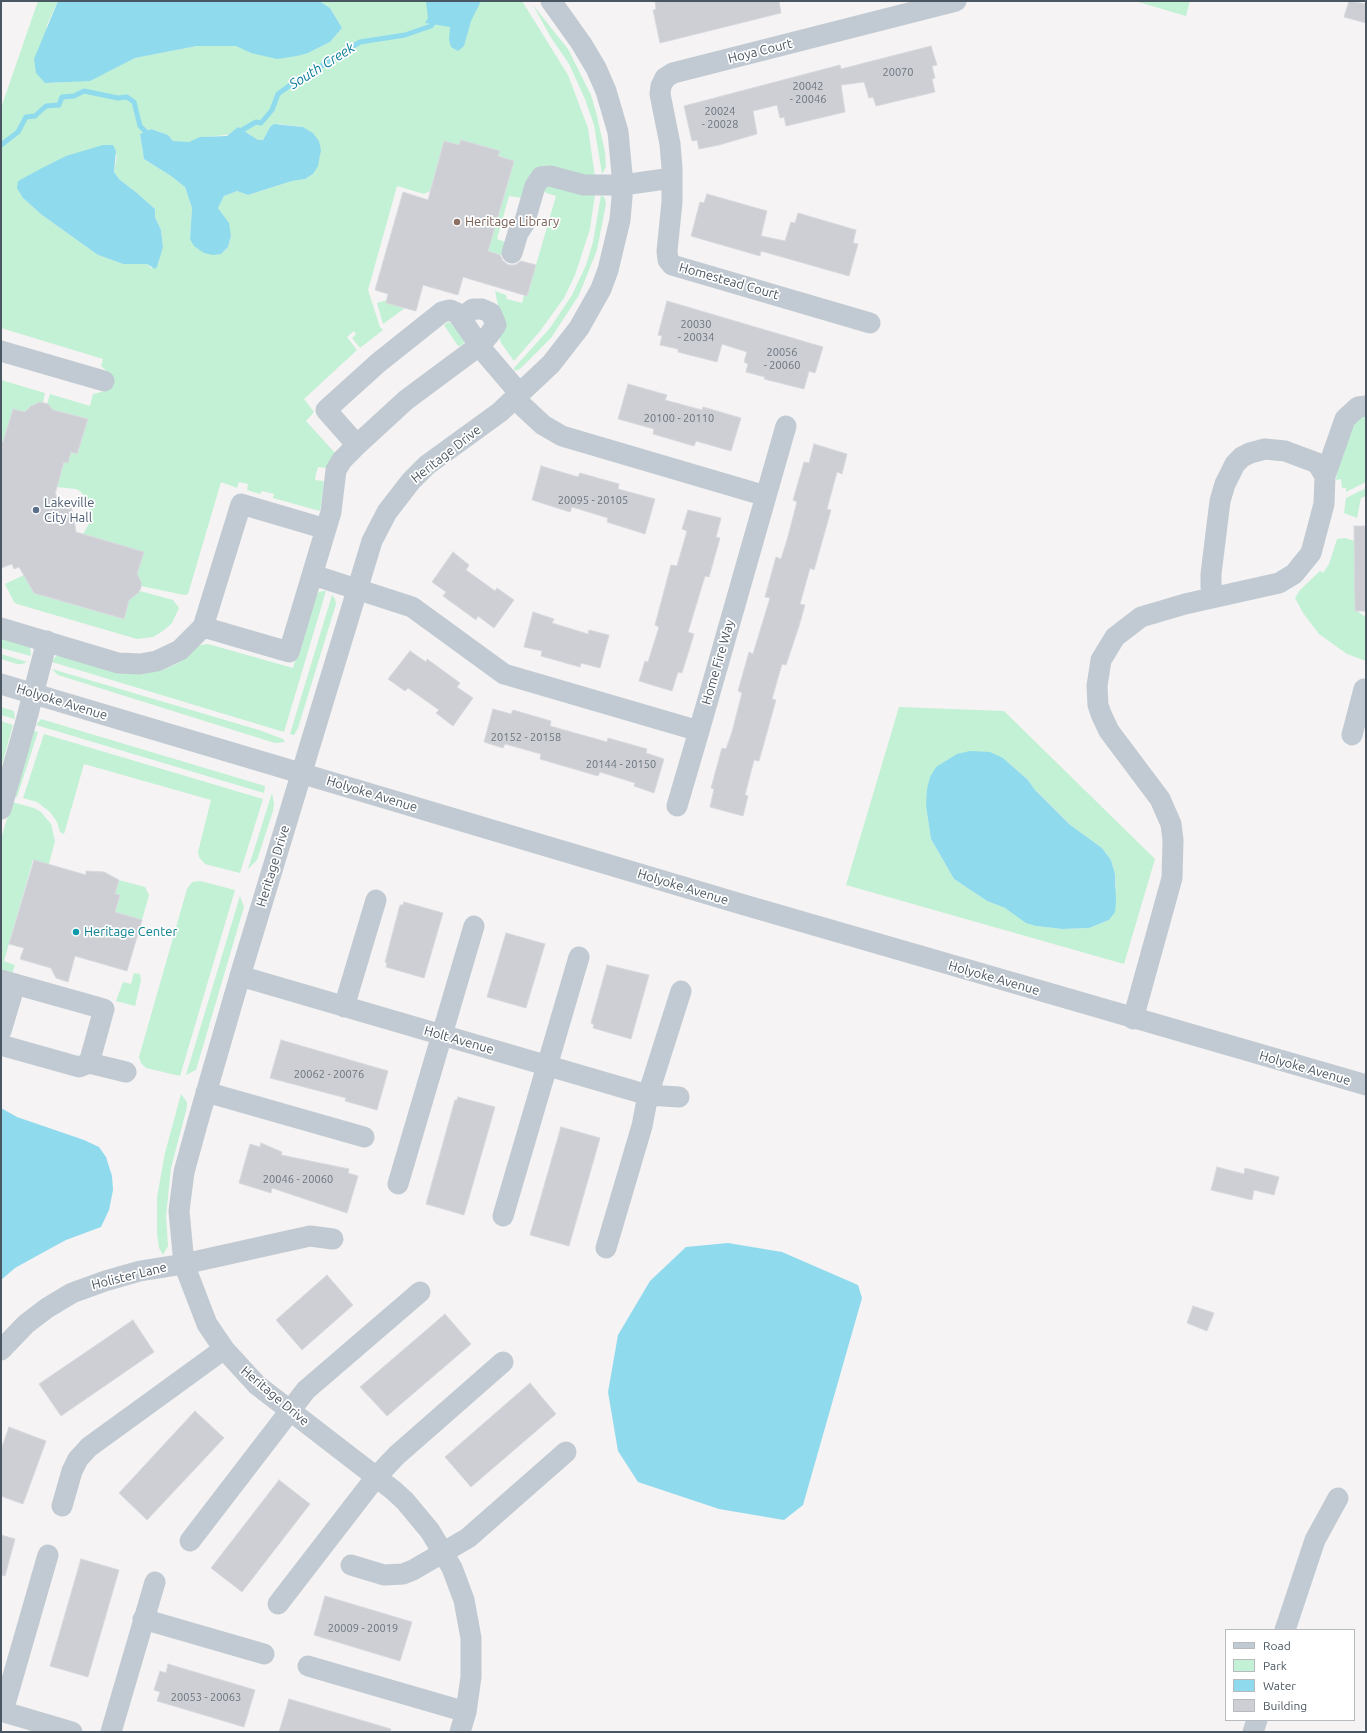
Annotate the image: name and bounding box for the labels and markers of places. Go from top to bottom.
place label: Heritage Library [465,214,559,230]
marker: Heritage Library [452,217,462,227]
place label: Lakeville City Hall [44,495,94,526]
marker: Lakeville City Hall [31,505,41,515]
place label: Heritage Center [84,924,177,940]
marker: Heritage Center [71,927,81,937]

